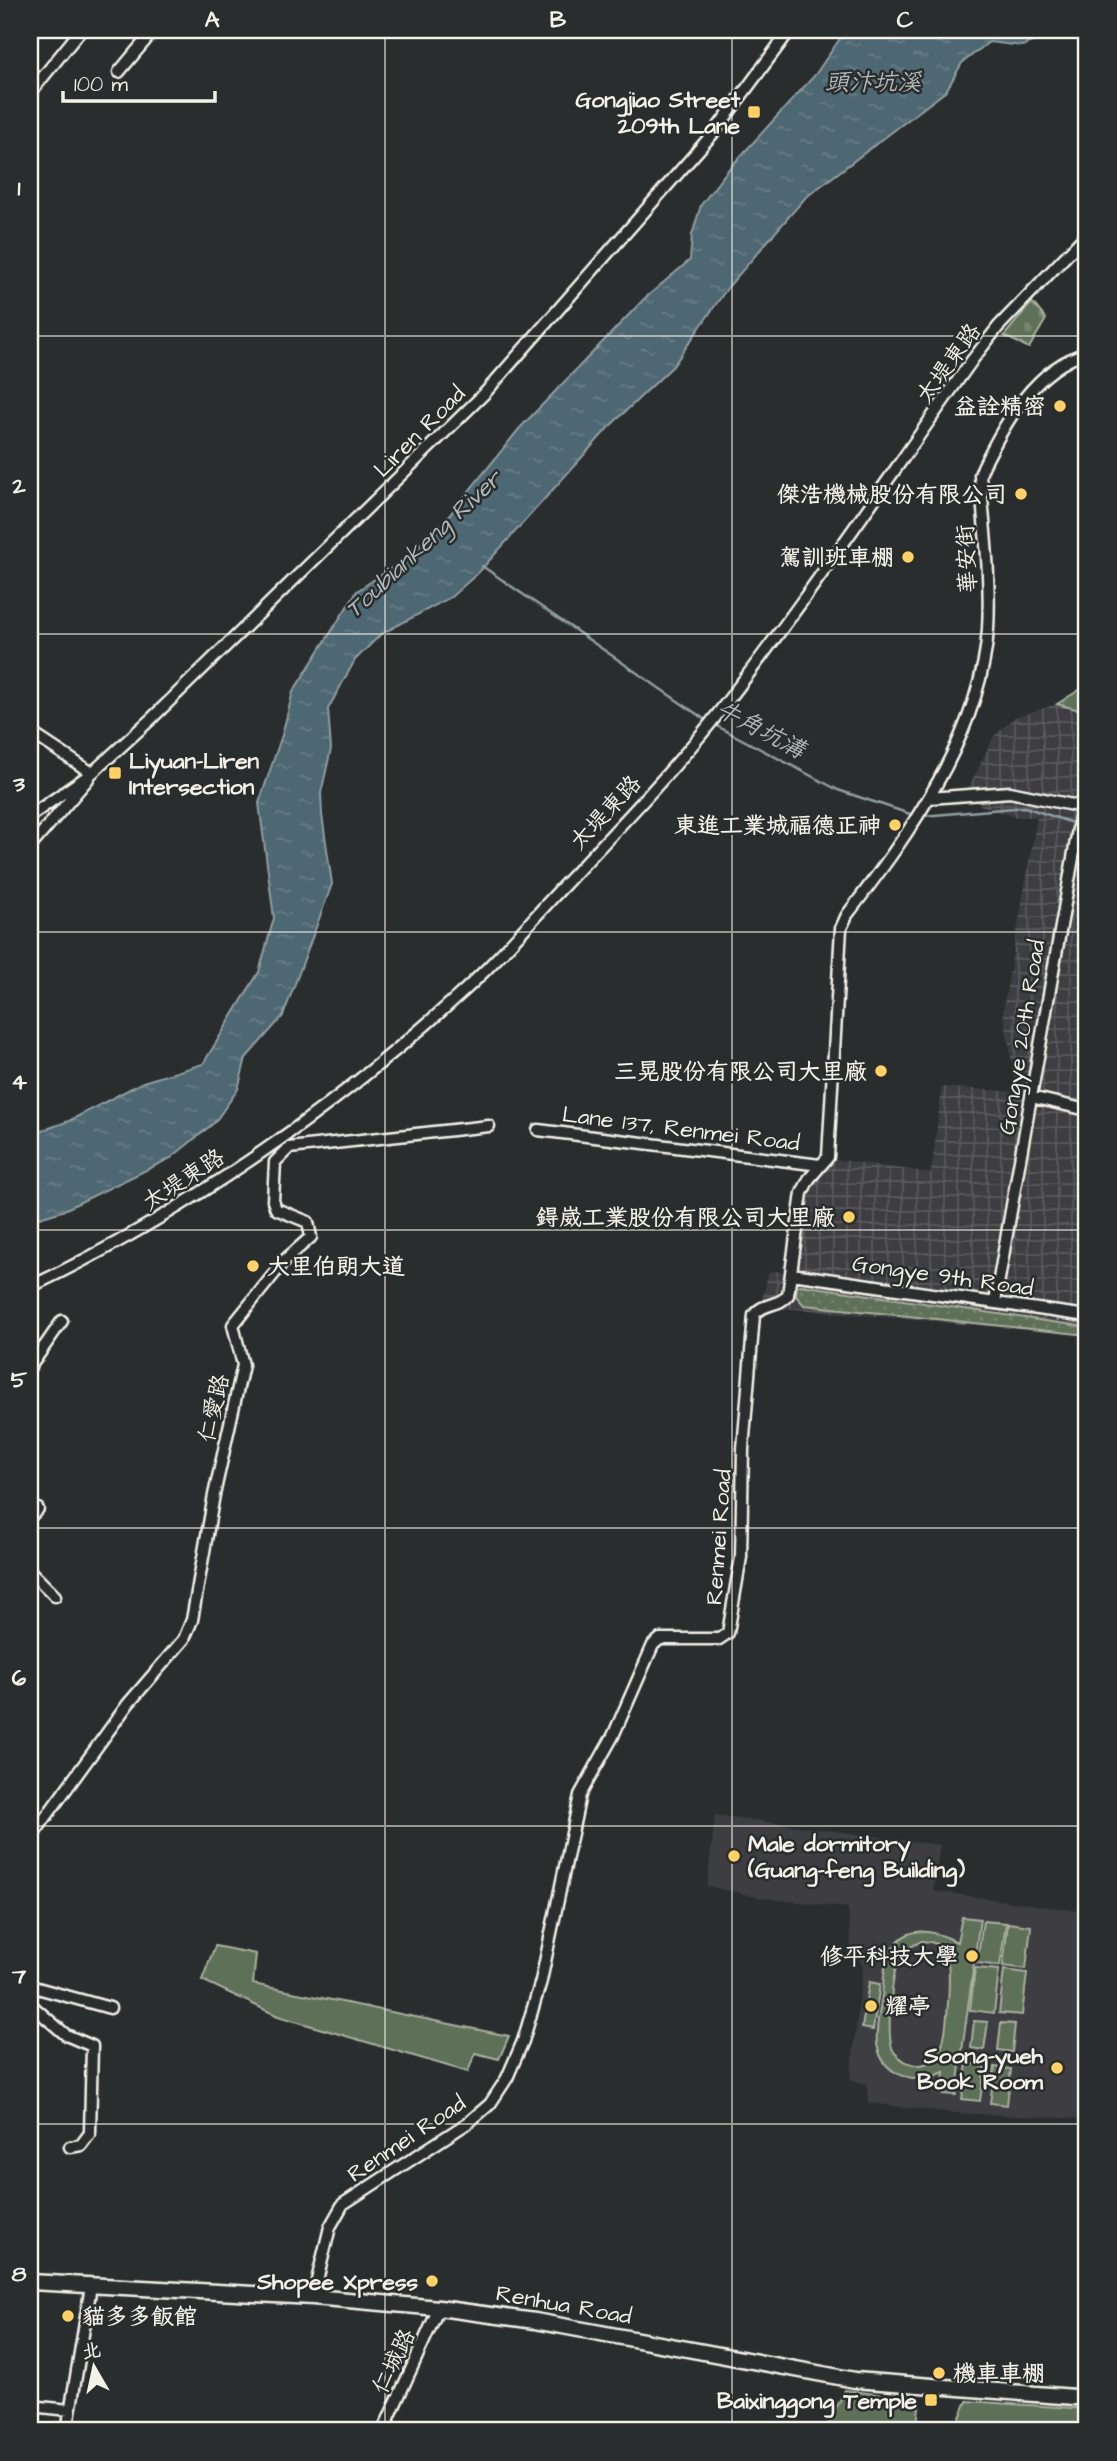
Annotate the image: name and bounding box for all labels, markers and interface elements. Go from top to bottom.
text: A [205,4,220,36]
text: B [550,4,567,36]
text: C [897,4,914,36]
scale bar [63,60,215,104]
water label: 頭汴坑溪 [825,66,923,100]
text: 100 m [74,70,129,99]
place label: Gongjiao Street 209th Lane [575,84,741,142]
marker: Gongjiao Street 209th Lane [746,104,762,120]
text: 1 [18,172,21,204]
street label: 太堤東路 [909,317,989,410]
street label: Liren Road [367,379,473,485]
place label: 益詮精密 [954,391,1046,423]
marker: 益詮精密 [1052,398,1068,414]
water label: Toubiankeng River [338,461,512,627]
text: 2 [11,470,26,502]
place label: 傑浩機械股份有限公司 [777,479,1007,511]
marker: 傑浩機械股份有限公司 [1013,486,1029,502]
street label: 華安街 [949,524,985,594]
place label: 駕訓班車棚 [779,542,894,574]
marker: 駕訓班車棚 [900,549,916,565]
water label: 牛角坑溝 [710,692,813,768]
place label: Liyuan-Liren Intersection [129,745,260,803]
marker: Liyuan-Liren Intersection [107,765,123,781]
text: 3 [12,768,25,800]
street label: 太堤東路 [563,768,649,857]
place label: 東進工業城福德正神 [674,810,881,842]
marker: 東進工業城福德正神 [887,817,903,833]
street label: Gongye 20th Road [991,937,1054,1137]
place label: 三晃股份有限公司大里廠 [614,1056,867,1088]
marker: 三晃股份有限公司大里廠 [873,1063,889,1079]
text: 4 [11,1066,27,1098]
street label: Lane 137, Renmei Road [560,1099,802,1159]
street label: 太堤東路 [136,1141,231,1218]
place label: 鍀崴工業股份有限公司大里廠 [536,1202,835,1234]
marker: 鍀崴工業股份有限公司大里廠 [841,1209,857,1225]
street label: Gongye 9th Road [850,1247,1036,1306]
place label: 大里伯朗大道 [267,1251,405,1283]
marker: 大里伯朗大道 [245,1258,261,1274]
text: 5 [11,1364,28,1396]
street label: 仁愛路 [191,1371,237,1445]
street label: Renmei Road [698,1468,740,1606]
text: 6 [12,1662,27,1694]
place label: Male dormitory (Guang-feng Building) [747,1828,965,1887]
marker: Male dormitory (Guang-feng Building) [726,1848,742,1864]
place label: 修平科技大學 [820,1941,958,1973]
marker: 修平科技大學 [964,1948,980,1964]
text: 7 [11,1960,27,1992]
place label: 耀亭 [885,1991,931,2023]
marker: 耀亭 [863,1998,879,2014]
place label: Soong-yueh Book Room [917,2040,1044,2098]
marker: Soong-yueh Book Room [1049,2060,1065,2076]
street label: Renmei Road [341,2087,472,2190]
text: 8 [12,2258,27,2290]
place label: Shopee Xpress [256,2266,418,2298]
marker: Shopee Xpress [424,2273,440,2289]
street label: Renhua Road [494,2277,634,2333]
place label: 貓多多飯館 [82,2301,197,2333]
marker: 貓多多飯館 [60,2308,76,2324]
street label: 仁城路 [364,2323,423,2399]
north arrow [60,2332,130,2402]
text: 北 [80,2337,103,2367]
place label: 機車車棚 [953,2358,1045,2390]
marker: 機車車棚 [931,2365,947,2381]
place label: Baixinggong Temple [717,2385,918,2418]
marker: Baixinggong Temple [923,2392,939,2408]

